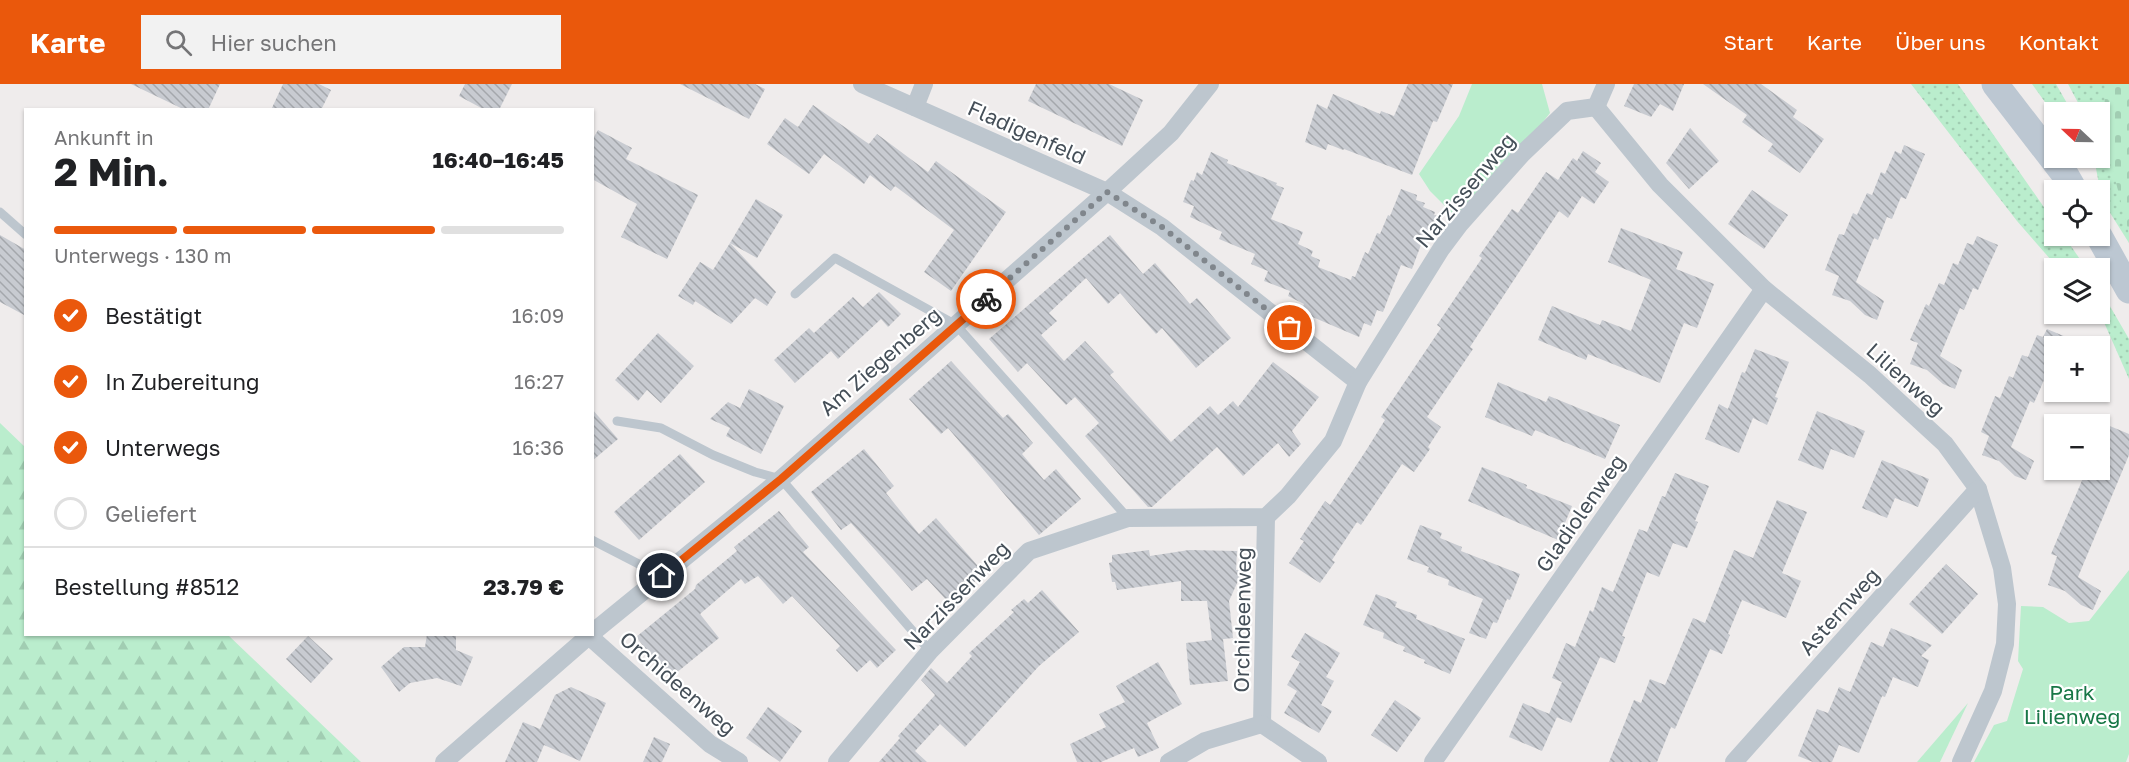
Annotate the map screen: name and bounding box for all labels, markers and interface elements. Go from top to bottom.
search box [141,15,561,69]
text: Karte [30,26,105,59]
icon: search [162,26,195,59]
text: Hier suchen [210,29,337,56]
text: Start [1723,29,1774,55]
text: Karte [1807,29,1862,55]
text: Über uns [1895,29,1986,55]
text: Kontakt [2019,29,2099,55]
street label: Fladigenfeld [964,94,1090,170]
north arrow [2044,102,2110,168]
map controls [2044,102,2110,480]
text: Ankunft in [54,125,154,149]
street label: Narzissenweg [1410,127,1520,253]
text: 16:40–16:45 [432,146,564,173]
text: 2 Min. [54,148,169,195]
button: locate [2044,180,2110,246]
text: Unterwegs · 130 m [54,243,232,267]
button: layers [2044,258,2110,324]
courier [956,269,1016,329]
icon: bike [970,283,1003,316]
icon: check [54,299,87,332]
street label: Am Ziegenberg [814,301,946,421]
text: Bestätigt [105,302,202,329]
pin [1264,302,1315,353]
text: 16:09 [512,303,564,327]
icon: bag [1273,311,1306,344]
button: + [2044,336,2110,402]
street label: Lilienweg [1861,337,1951,421]
icon: check [54,365,87,398]
text: In Zubereitung [105,368,260,395]
text: 16:27 [514,369,564,393]
button: − [2044,414,2110,480]
icon: check [54,431,87,464]
text: Unterwegs [105,434,221,461]
text: 16:36 [512,435,564,459]
street label: Gladiolenweg [1530,449,1630,577]
text: Geliefert [105,500,197,527]
street label: Narzissenweg [897,535,1015,655]
street label: Orchideenweg [1228,547,1256,693]
pin [636,550,687,601]
icon: home [645,559,678,592]
street label: Asternweg [1793,562,1885,660]
text: Bestellung #8512 [54,573,239,600]
text: 23.79 € [483,573,564,600]
street label: Orchideenweg [615,625,741,741]
park label: Park Lilienweg [2024,679,2120,729]

